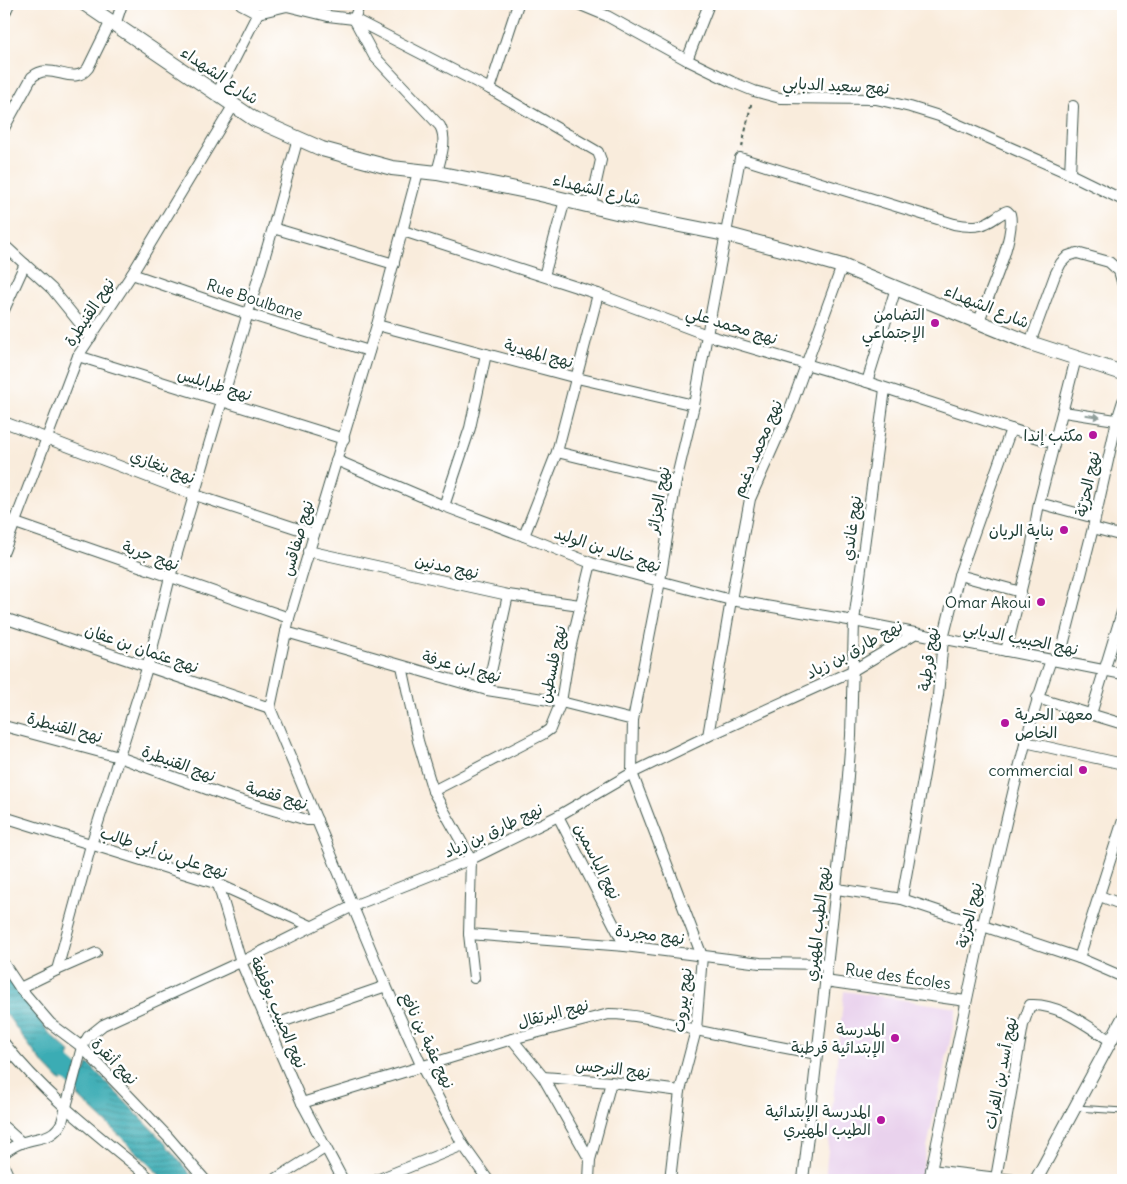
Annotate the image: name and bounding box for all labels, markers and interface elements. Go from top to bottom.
street label: شارع الشهداء [176,42,263,110]
street label: نهج سعيد الدبابي [782,72,890,103]
street label: شارع الشهداء [551,169,643,211]
street label: نهح القنيطرة [60,274,119,350]
street label: Rue Boulbane [204,274,306,324]
street label: شارع الشهداء [941,280,1032,334]
street label: نهج محمد علي [682,302,780,353]
place label: التضامن الإجتماعي [862,304,925,347]
marker: التضامن الإجتماعي [929,317,941,329]
street label: نهج المهدية [502,334,576,373]
street label: نهج طرابلس [175,363,255,406]
street label: نهج محمد دغيم [728,397,789,501]
one-way arrow [1086,412,1102,420]
place label: مكتب إندا [1023,425,1083,446]
marker: مكتب إندا [1087,429,1099,441]
street label: نهج بنغازي [127,444,198,489]
street label: نهج الحرّيّة [1070,449,1105,519]
street label: نهج الجزائر [642,465,675,537]
street label: نهج غاندي [837,494,867,562]
street label: نهج صفاقس [277,498,318,578]
place label: بناية الريان [989,520,1054,540]
street label: نهج خالد بن الوليد [552,522,664,577]
marker: بناية الريان [1058,524,1070,536]
street label: نهج جربة [120,536,182,575]
street label: نهج مدنين [413,549,481,584]
place label: Omar Akoui [945,592,1031,612]
marker: Omar Akoui [1035,596,1047,608]
street label: نهج طارق بن زياد [802,615,906,684]
street label: نهج الحبيب الدبابي [961,617,1080,664]
street label: نهج عثمان بن عفان [82,619,202,678]
street label: نهج فلسطين [534,623,571,705]
street label: نهج قرطبة [914,626,943,692]
street label: نهج ابن عرفة [420,646,504,687]
place label: معهد الحرية الخاص [1015,704,1093,742]
street label: نهح القنيطرة [25,707,105,748]
marker: معهد الحرية الخاص [999,717,1011,729]
street label: نهج القنيطرة [139,740,219,787]
place label: commercial [988,760,1073,780]
marker: commercial [1077,764,1089,776]
street label: نهج قفصة [243,777,310,814]
street label: نهج طارق بن زياد [440,798,546,863]
street label: نهج الياسمين [569,819,626,903]
street label: نهج علي بن أبي طالب [96,822,230,887]
street label: نهج الطيب المهيري [800,865,836,983]
street label: نهج الحرّيّة [952,880,987,950]
street label: نهج مجردة [614,920,686,949]
street label: نهج الحبيب بوقطفة [245,953,312,1071]
street label: Rue des Écoles [844,959,952,993]
street label: نهج بيروت [668,966,697,1034]
street label: نهج عقبة بن نافع [395,988,459,1092]
street label: نهج البرتقال [515,994,591,1033]
street label: نهج أسد بن الفرات [979,1015,1022,1131]
place label: المدرسة الإبتدائية قرطبة [791,1019,885,1058]
marker: المدرسة الإبتدائية قرطبة [889,1032,901,1044]
street label: نهج أنقرة [87,1033,143,1089]
street label: نهج النرجس [575,1054,651,1083]
place label: المدرسة الإبتدائية الطيب المهيري [765,1101,871,1141]
marker: المدرسة الإبتدائية الطيب المهيري [875,1114,887,1126]

